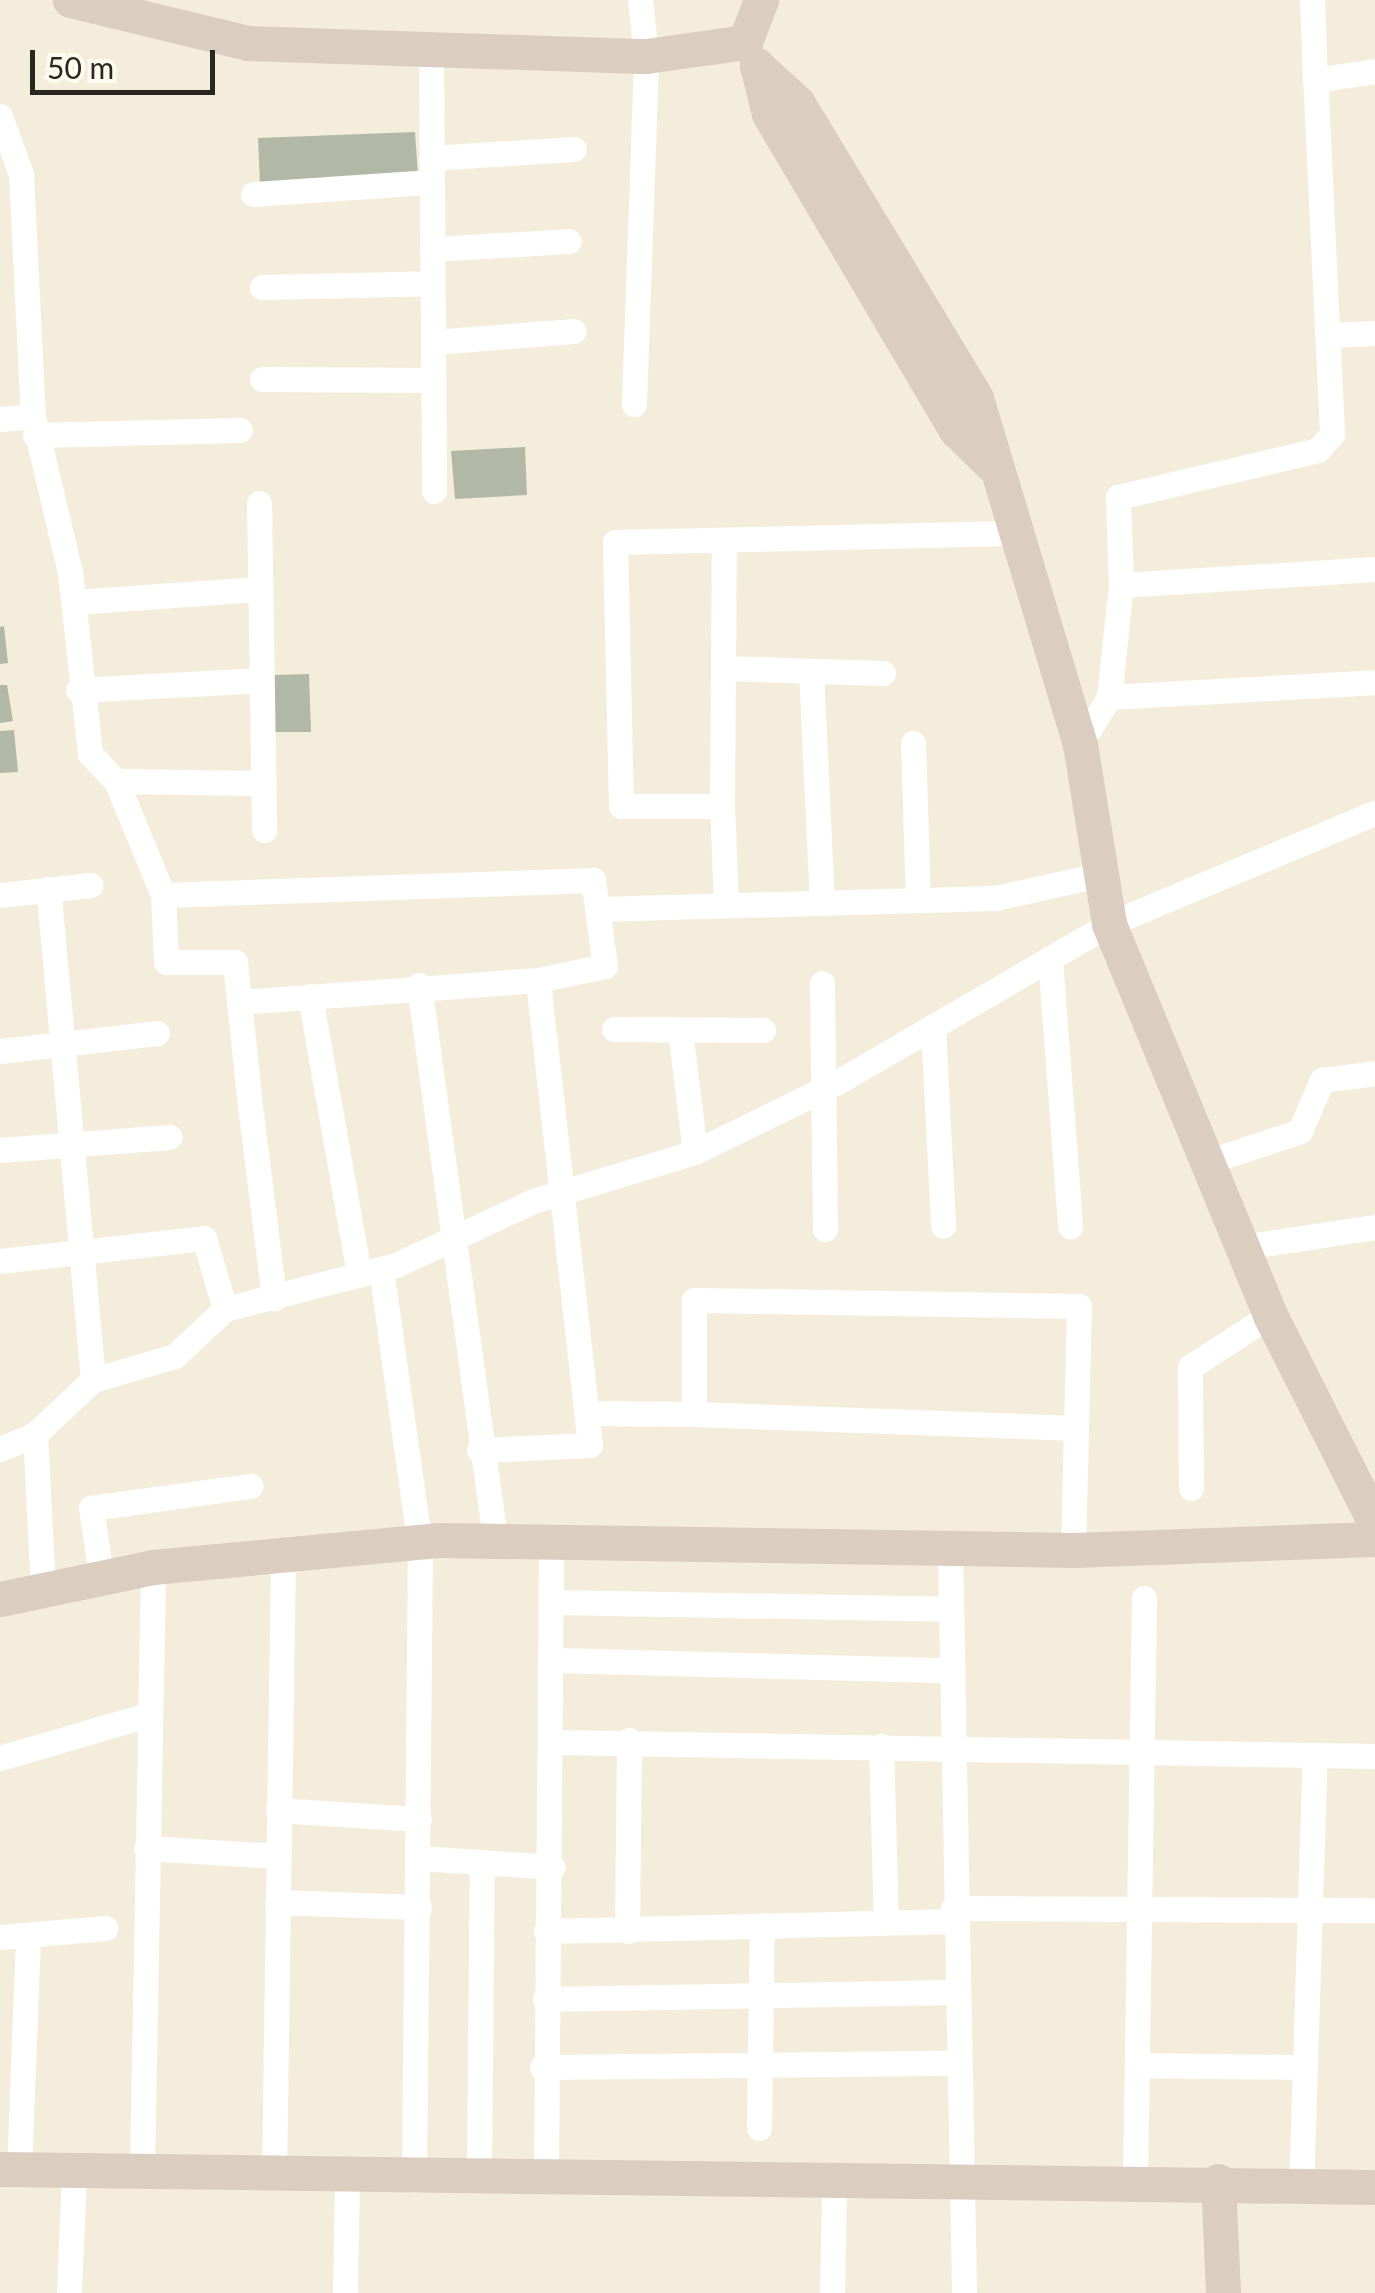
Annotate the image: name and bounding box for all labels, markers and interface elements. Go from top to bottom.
scale bar [35,30,220,92]
text: 50 m [47,49,114,85]

